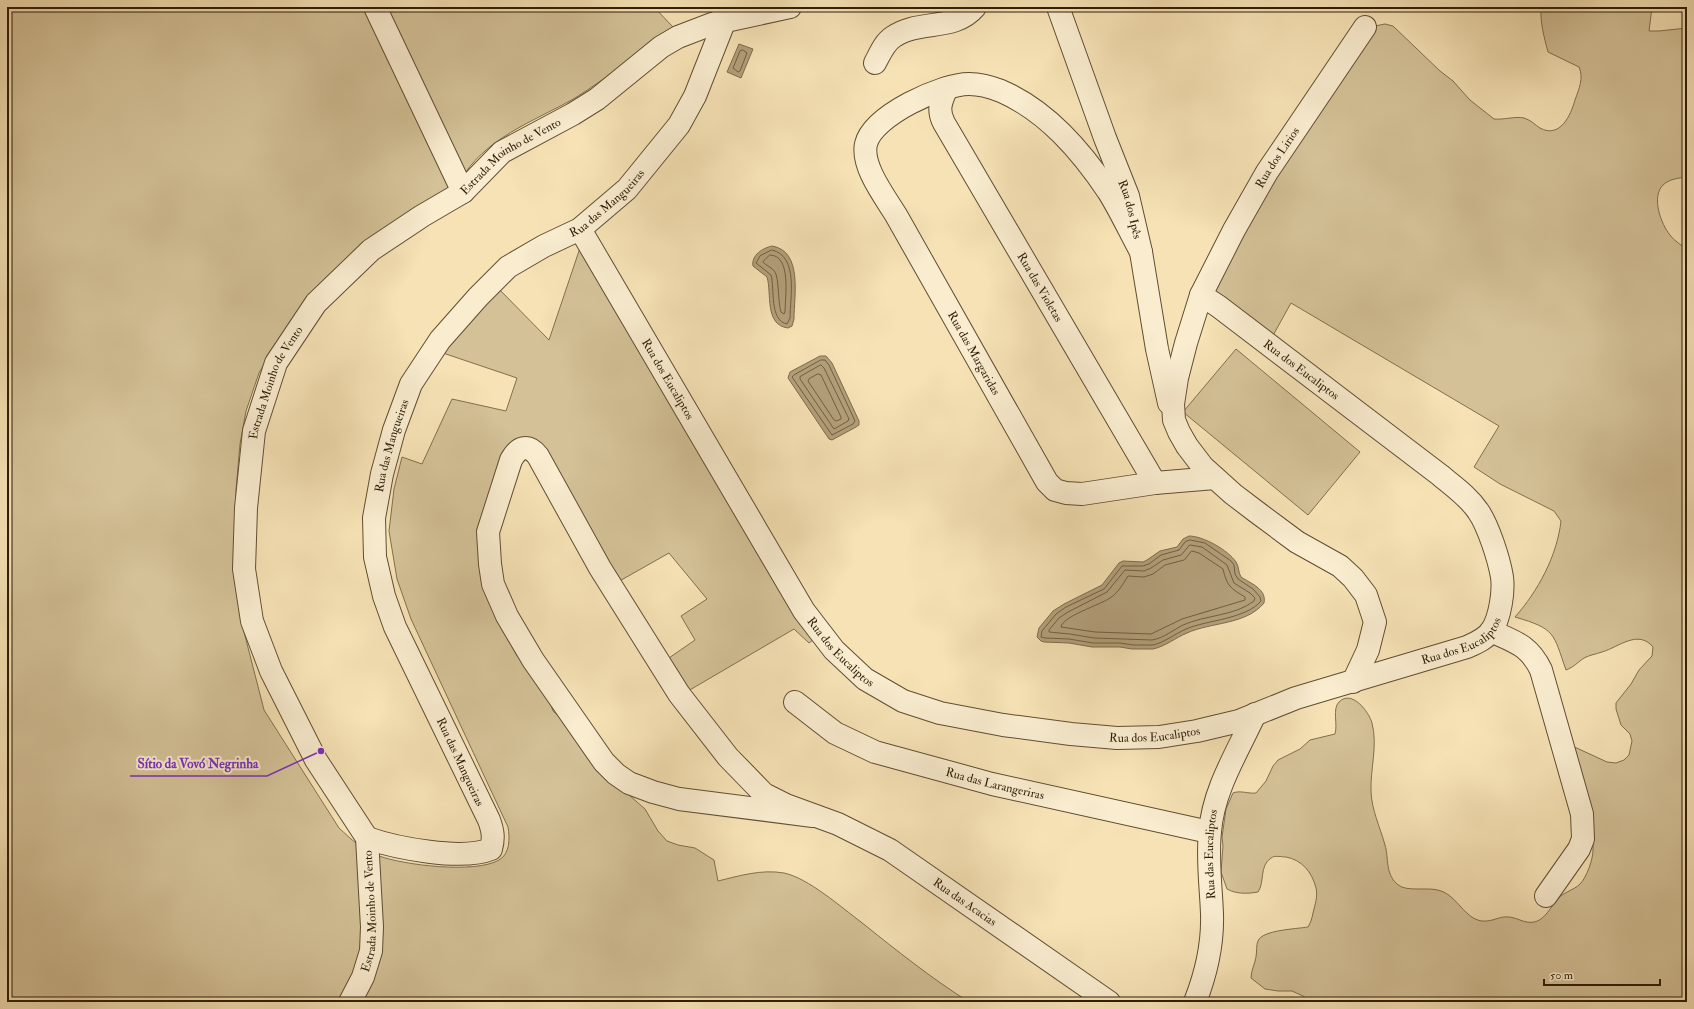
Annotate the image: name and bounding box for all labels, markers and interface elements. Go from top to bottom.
street label: Estrada Moinho de Vento [457,114,564,198]
street label: Rua dos Lirios [1252,124,1303,191]
street label: Rua das Mangueiras [567,166,648,240]
street label: Rua dos Ipês [1115,178,1145,240]
street label: Rua das Violetas [1014,250,1066,325]
street label: Rua das Margaridas [944,308,1004,398]
street label: Estrada Moinho de Vento [246,323,306,440]
street label: Rua dos Eucaliptos [638,336,698,422]
street label: Rua dos Eucaliptos [1260,337,1342,403]
street label: Rua das Mangueiras [371,397,412,493]
street label: Rua dos Eucaliptos [804,614,877,690]
street label: Rua dos Eucaliptos [1419,615,1504,668]
street label: Rua das Mangueiras [433,715,487,809]
street label: Rua dos Eucaliptos [1109,723,1202,746]
callout: Sítio da Vovó Negrinha [130,751,267,776]
text: Sítio da Vovó Negrinha [138,756,259,773]
street label: Rua das Larangeriras [944,764,1046,803]
street label: Rua das Eucaliptos [1201,808,1221,900]
street label: Estrada Moinho de Vento [357,850,380,974]
street label: Rua das Acacias [930,875,1000,929]
scale bar [1544,961,1660,987]
text: 50 m [1550,968,1574,983]

